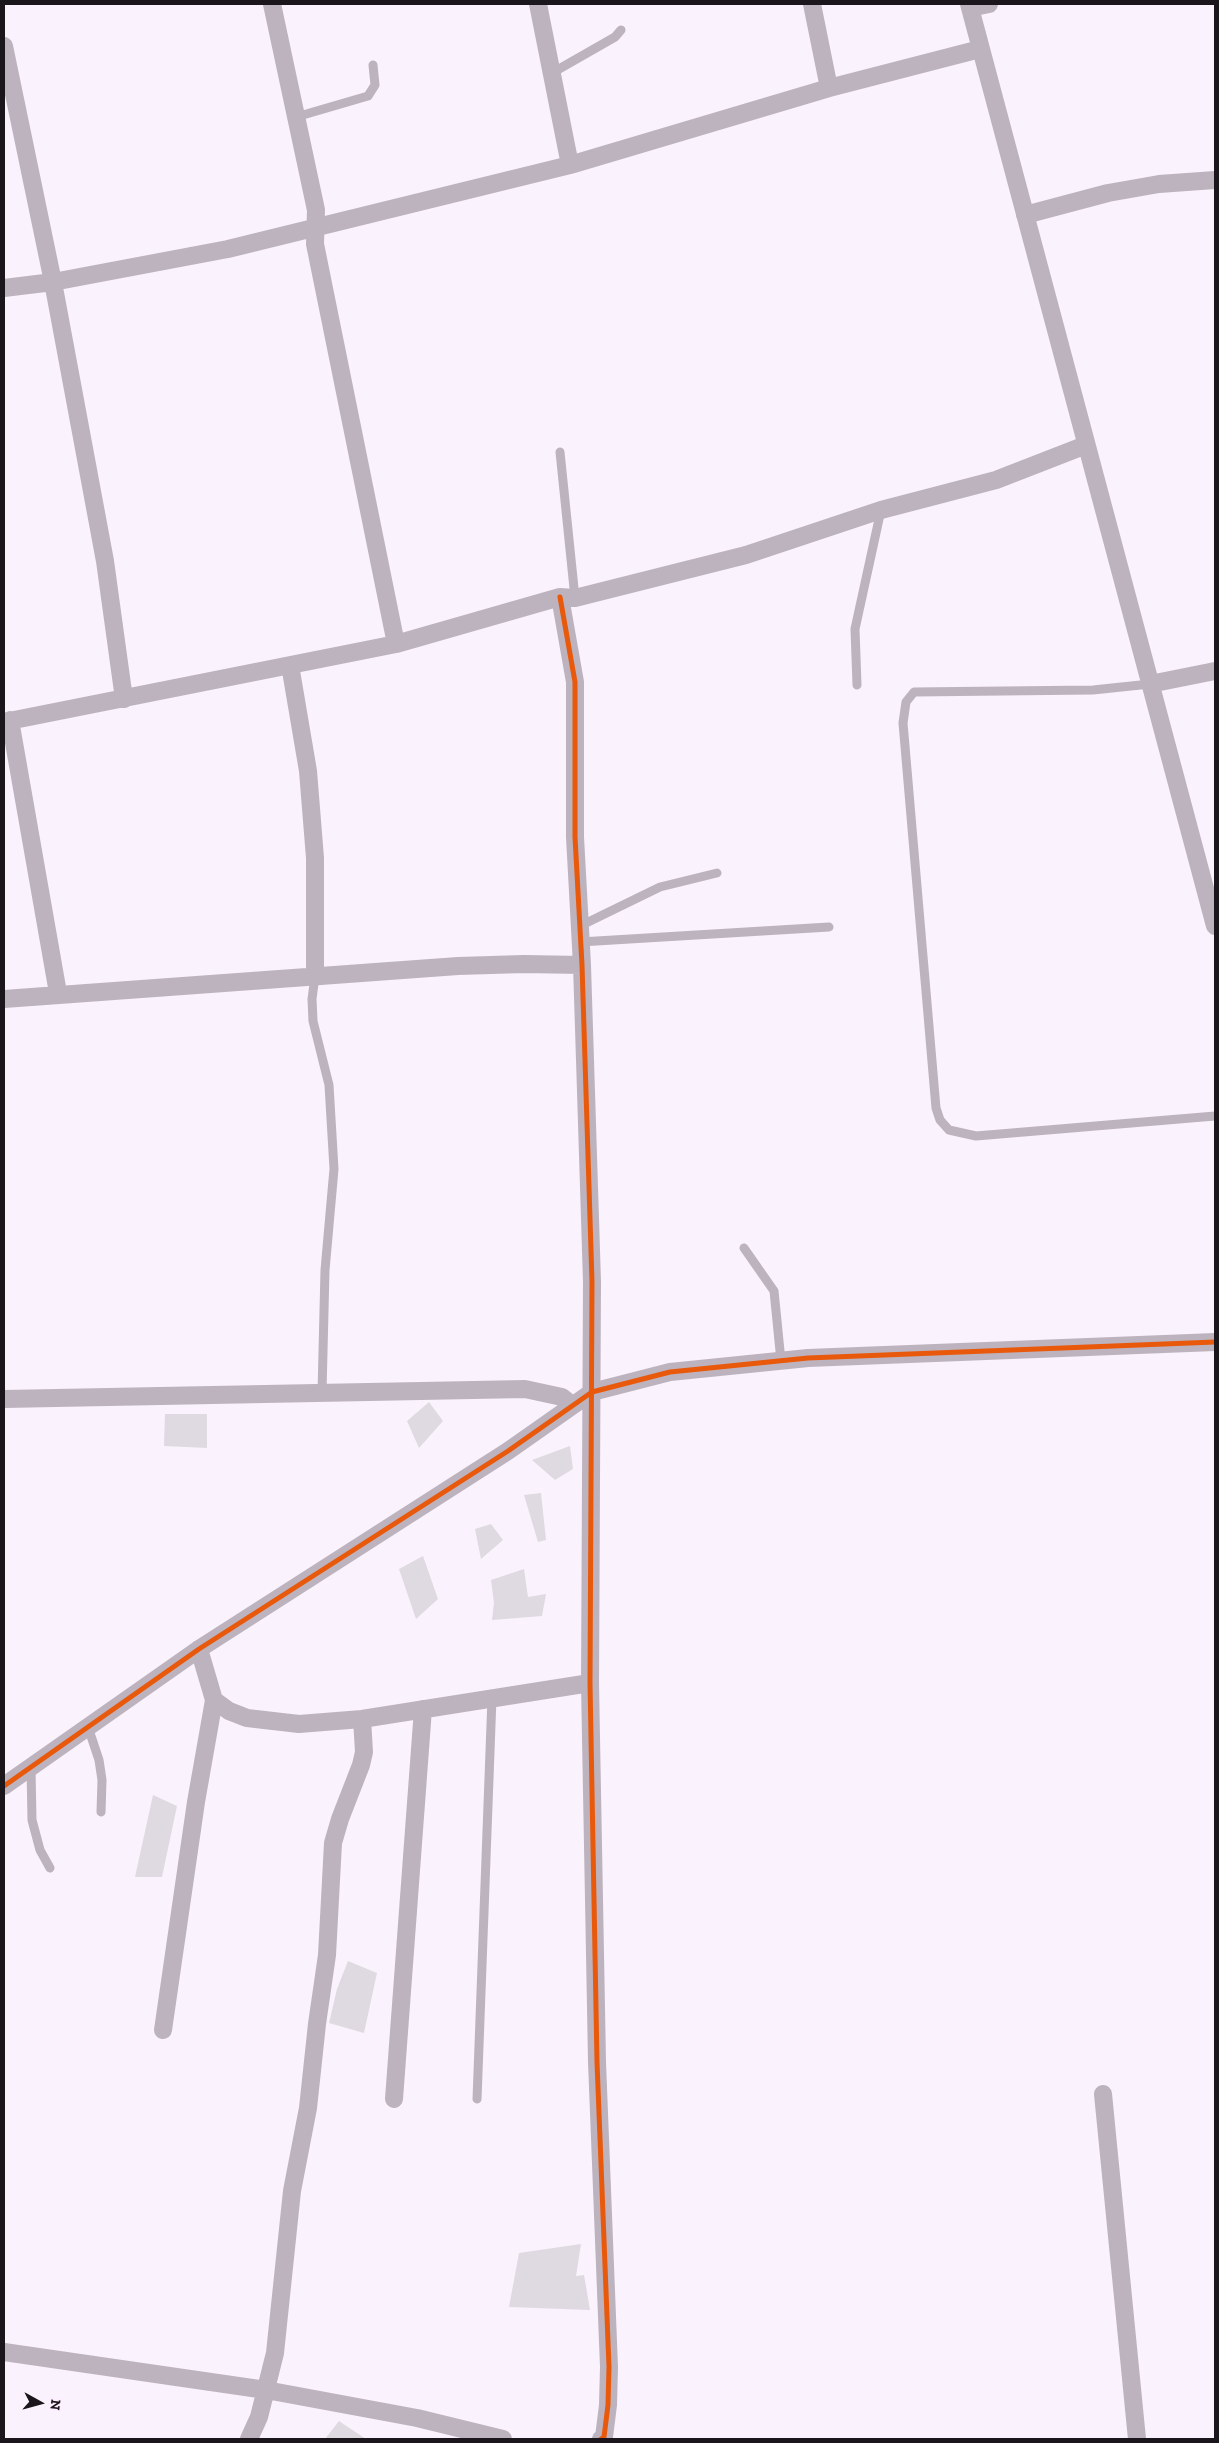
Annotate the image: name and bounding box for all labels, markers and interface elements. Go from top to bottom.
north arrow [15,2378,65,2428]
text: N [46,2399,64,2411]

